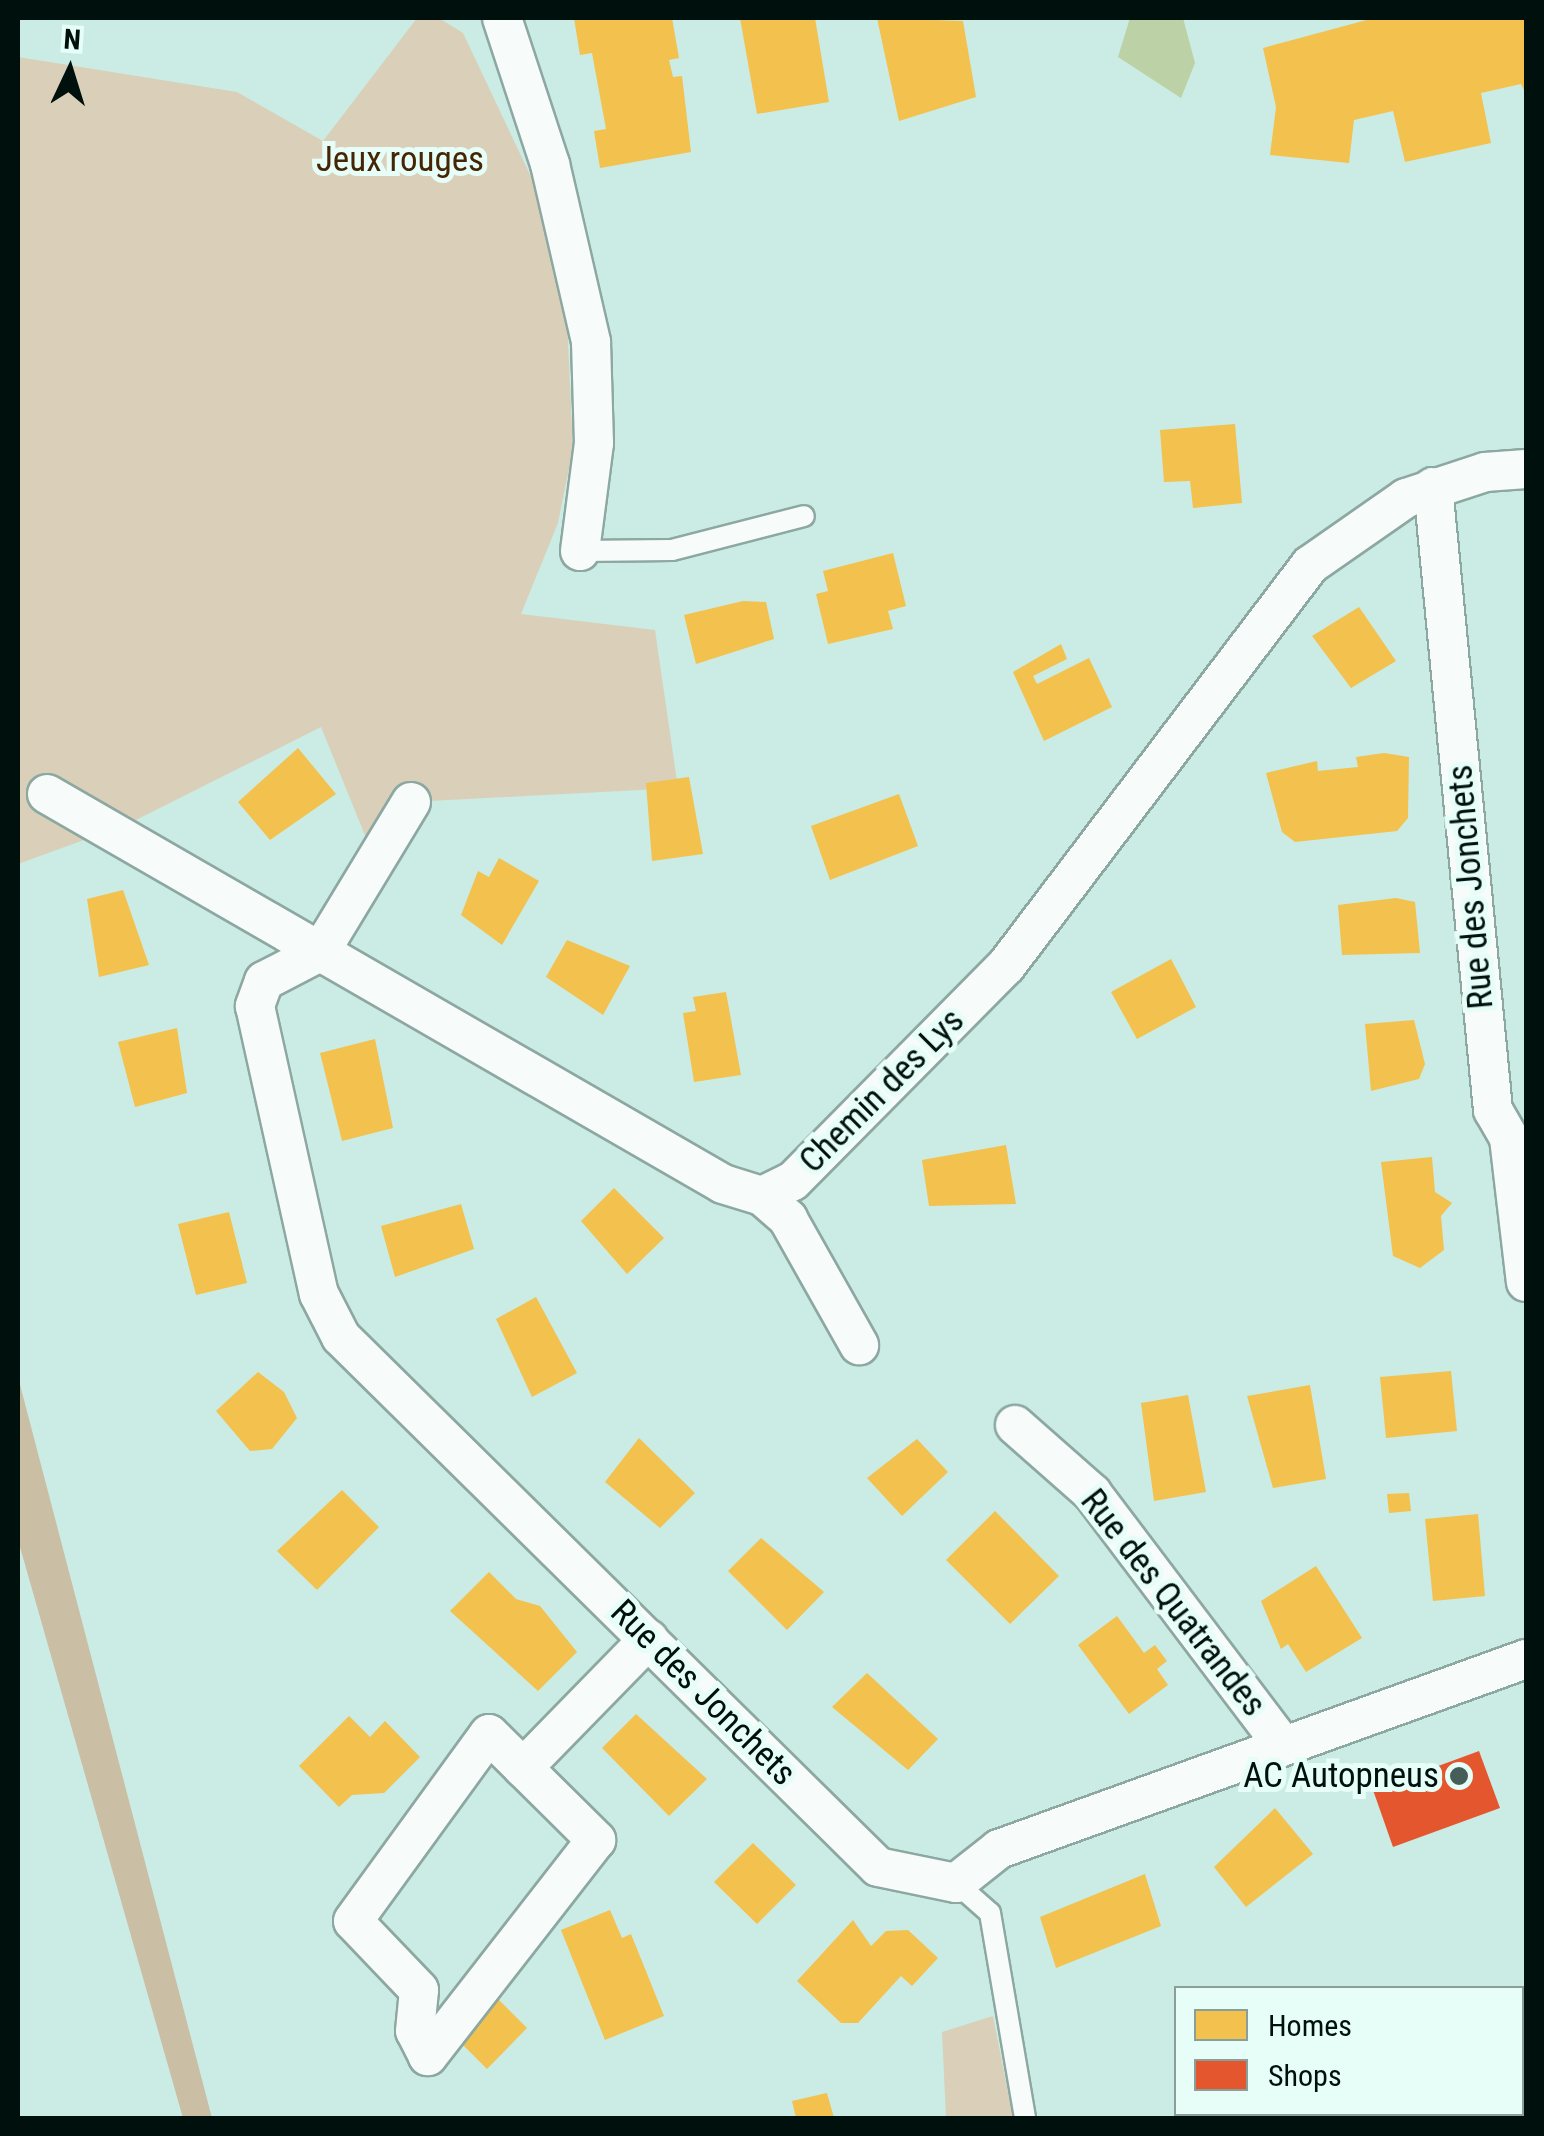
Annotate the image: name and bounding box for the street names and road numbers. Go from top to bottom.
street label: Rue des Jonchets [1439,763,1503,1011]
street label: Chemin des Lys [791,1000,973,1182]
street label: Rue des Quatrandes [1071,1481,1275,1725]
street label: Rue des Jonchets [602,1592,804,1794]

